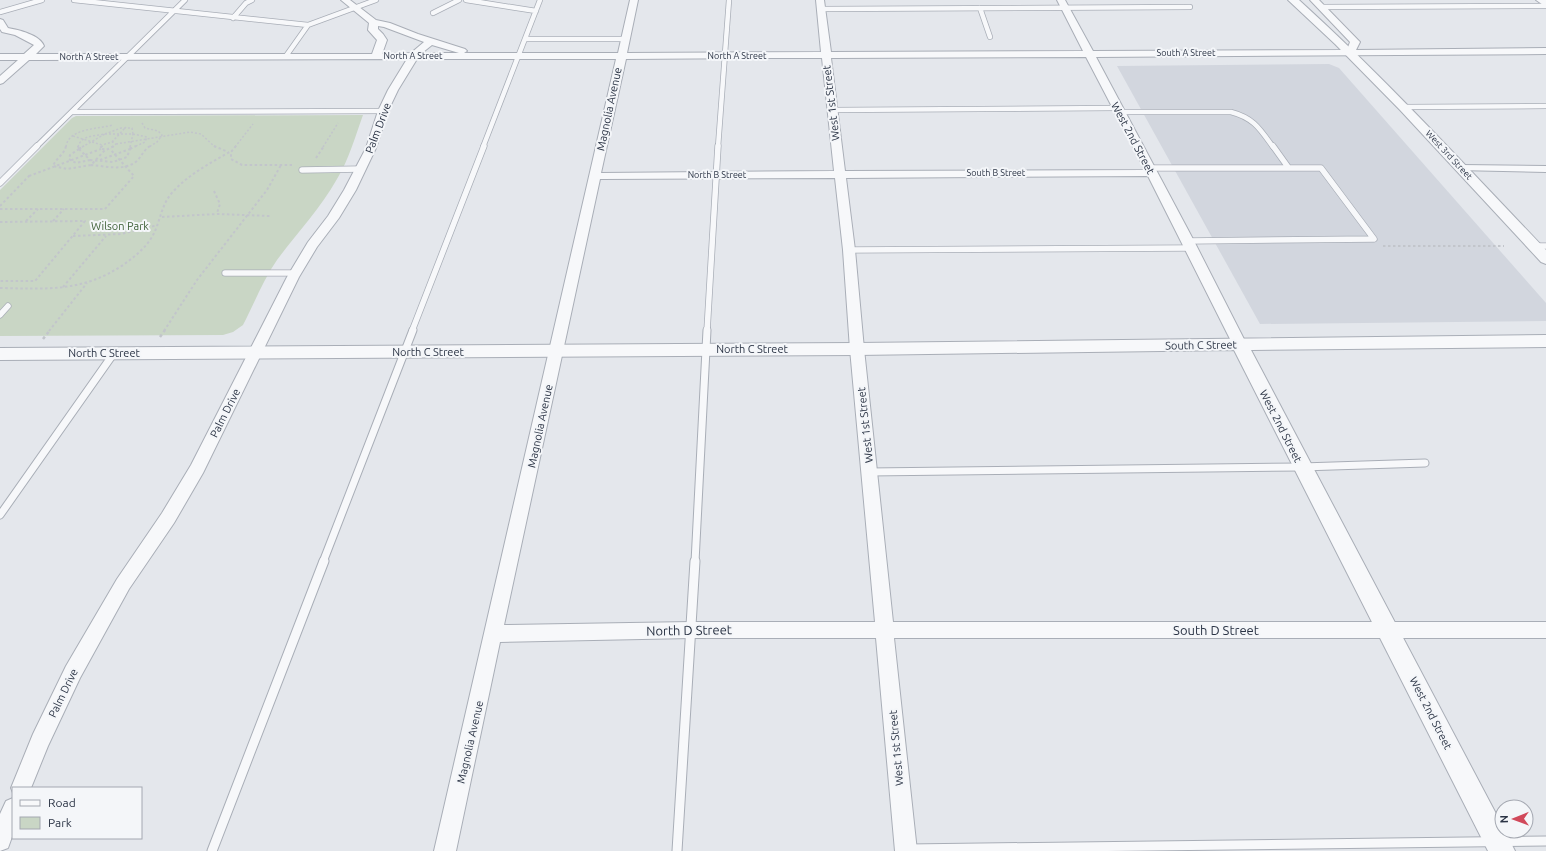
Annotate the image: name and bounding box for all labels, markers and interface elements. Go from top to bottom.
street label: South A Street [1157,48,1216,58]
street label: North A Street [384,51,443,61]
street label: North A Street [708,51,767,61]
street label: North A Street [60,52,119,62]
street label: West 1st Street [820,64,842,142]
street label: Magnolia Avenue [594,66,624,152]
street label: West 2nd Street [1109,100,1157,177]
street label: Palm Drive [363,101,393,155]
street label: West 3rd Street [1424,128,1475,182]
street label: South B Street [967,168,1026,178]
street label: North B Street [688,170,747,180]
park label: Wilson Park [91,220,149,232]
street label: South C Street [1165,338,1238,352]
street label: North C Street [716,343,788,355]
street label: North C Street [392,346,464,358]
street label: North C Street [68,347,140,359]
street label: Magnolia Avenue [525,383,555,469]
street label: West 1st Street [855,386,875,464]
street label: Palm Drive [208,387,242,439]
street label: West 2nd Street [1258,388,1305,465]
street label: North D Street [646,622,732,638]
street label: South D Street [1173,623,1259,637]
street label: Palm Drive [46,667,80,719]
street label: West 2nd Street [1408,675,1455,752]
street label: Magnolia Avenue [455,699,485,785]
street label: West 1st Street [887,709,905,786]
legend [12,787,142,839]
text: Road [48,796,76,809]
north arrow [1494,799,1534,839]
text: N [1498,815,1510,823]
text: Park [48,816,72,829]

